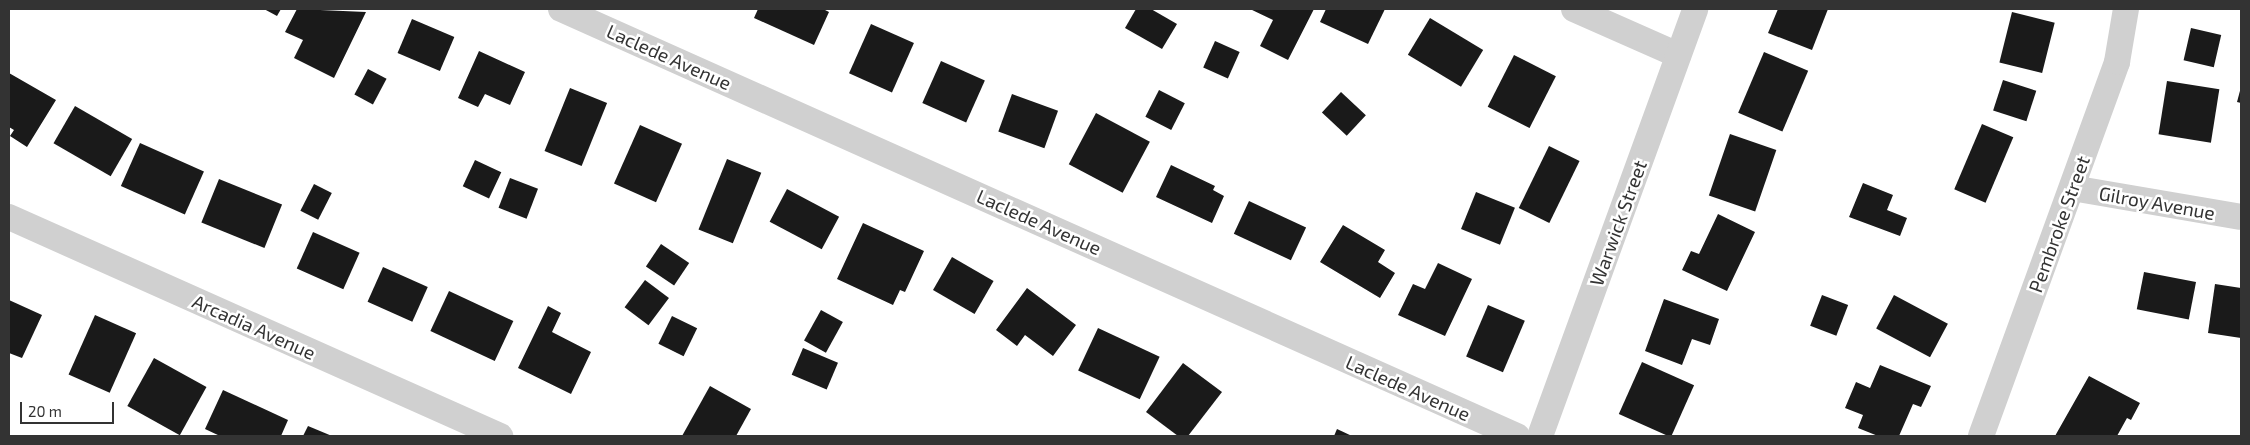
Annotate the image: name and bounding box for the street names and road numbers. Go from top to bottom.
street label: Laclede Avenue [603,19,735,95]
street label: Pembroke Street [2024,153,2094,295]
street label: Warwick Street [1585,157,1651,289]
street label: Gilroy Avenue [2097,182,2217,224]
street label: Laclede Avenue [973,184,1105,260]
street label: Arcadia Avenue [189,290,319,364]
street label: Laclede Avenue [1342,350,1474,426]

